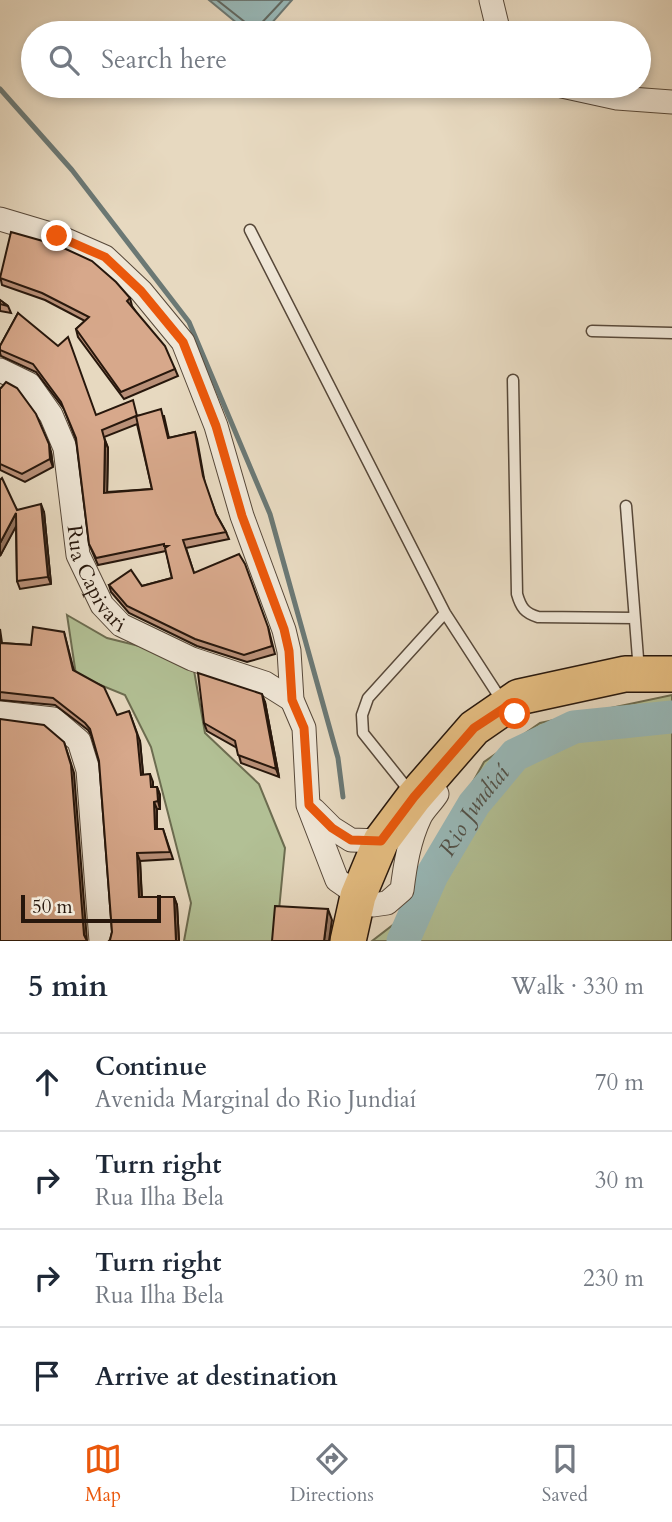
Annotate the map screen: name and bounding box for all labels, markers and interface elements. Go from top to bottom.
search box [21,21,651,98]
icon: search [45,41,83,79]
text: Search here [101,42,227,77]
route end [41,220,72,251]
street label: Rua Capivari [59,524,130,640]
route start [499,698,530,729]
water label: Rio Jundiaí [432,757,517,862]
scale bar [21,892,161,924]
text: 50 m [32,894,73,920]
text: 5 min [28,966,108,1007]
text: Walk · 330 m [511,971,644,1002]
text: Continue [95,1049,207,1084]
icon: ahead [28,1063,66,1101]
text: 70 m [595,1067,644,1098]
text: Avenida Marginal do Rio Jundiaí [95,1084,416,1115]
text: Turn right [95,1147,222,1182]
icon: right [28,1161,66,1199]
text: 30 m [595,1165,644,1196]
text: Rua Ilha Bela [95,1182,224,1213]
text: Turn right [95,1245,222,1280]
icon: right [28,1259,66,1297]
text: 230 m [583,1263,644,1294]
text: Rua Ilha Bela [95,1280,224,1311]
icon: arrive [28,1357,66,1395]
text: Arrive at destination [95,1359,338,1394]
tab: Map [84,1440,122,1508]
tab: Directions [290,1440,374,1508]
tab: Saved [542,1440,588,1508]

